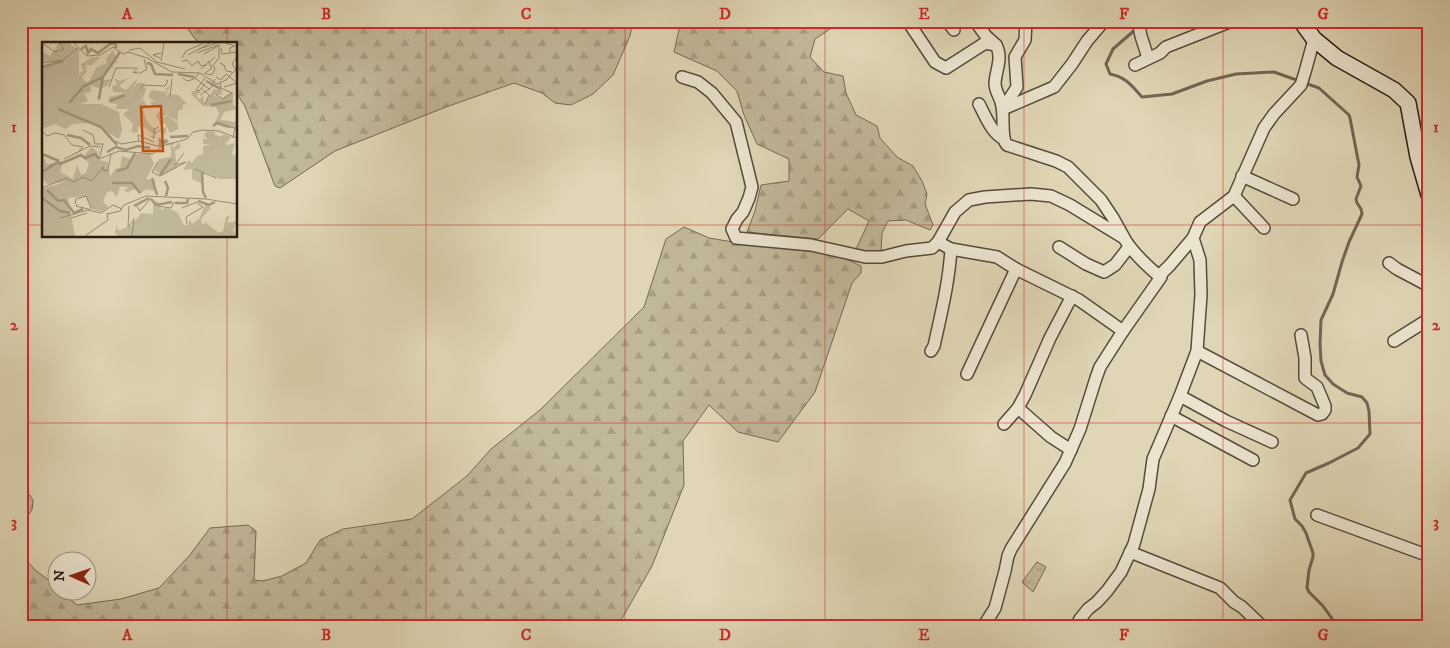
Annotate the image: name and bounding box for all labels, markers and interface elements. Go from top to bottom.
text: A [121,4,133,24]
text: B [321,4,331,24]
text: C [521,4,531,24]
text: D [719,4,731,24]
text: E [918,4,930,24]
text: F [1119,4,1129,24]
text: G [1317,4,1329,24]
inset map [42,42,238,238]
text: 1 [11,117,17,137]
text: 1 [1433,117,1439,137]
text: 2 [10,315,19,335]
text: 2 [1432,315,1441,335]
text: 3 [11,512,17,532]
text: 3 [1433,512,1439,532]
north arrow [48,550,98,600]
text: N [51,569,69,582]
text: A [121,625,133,645]
text: B [321,625,331,645]
text: C [521,625,531,645]
text: D [719,625,731,645]
text: E [918,625,930,645]
text: F [1119,625,1129,645]
text: G [1317,625,1329,645]

